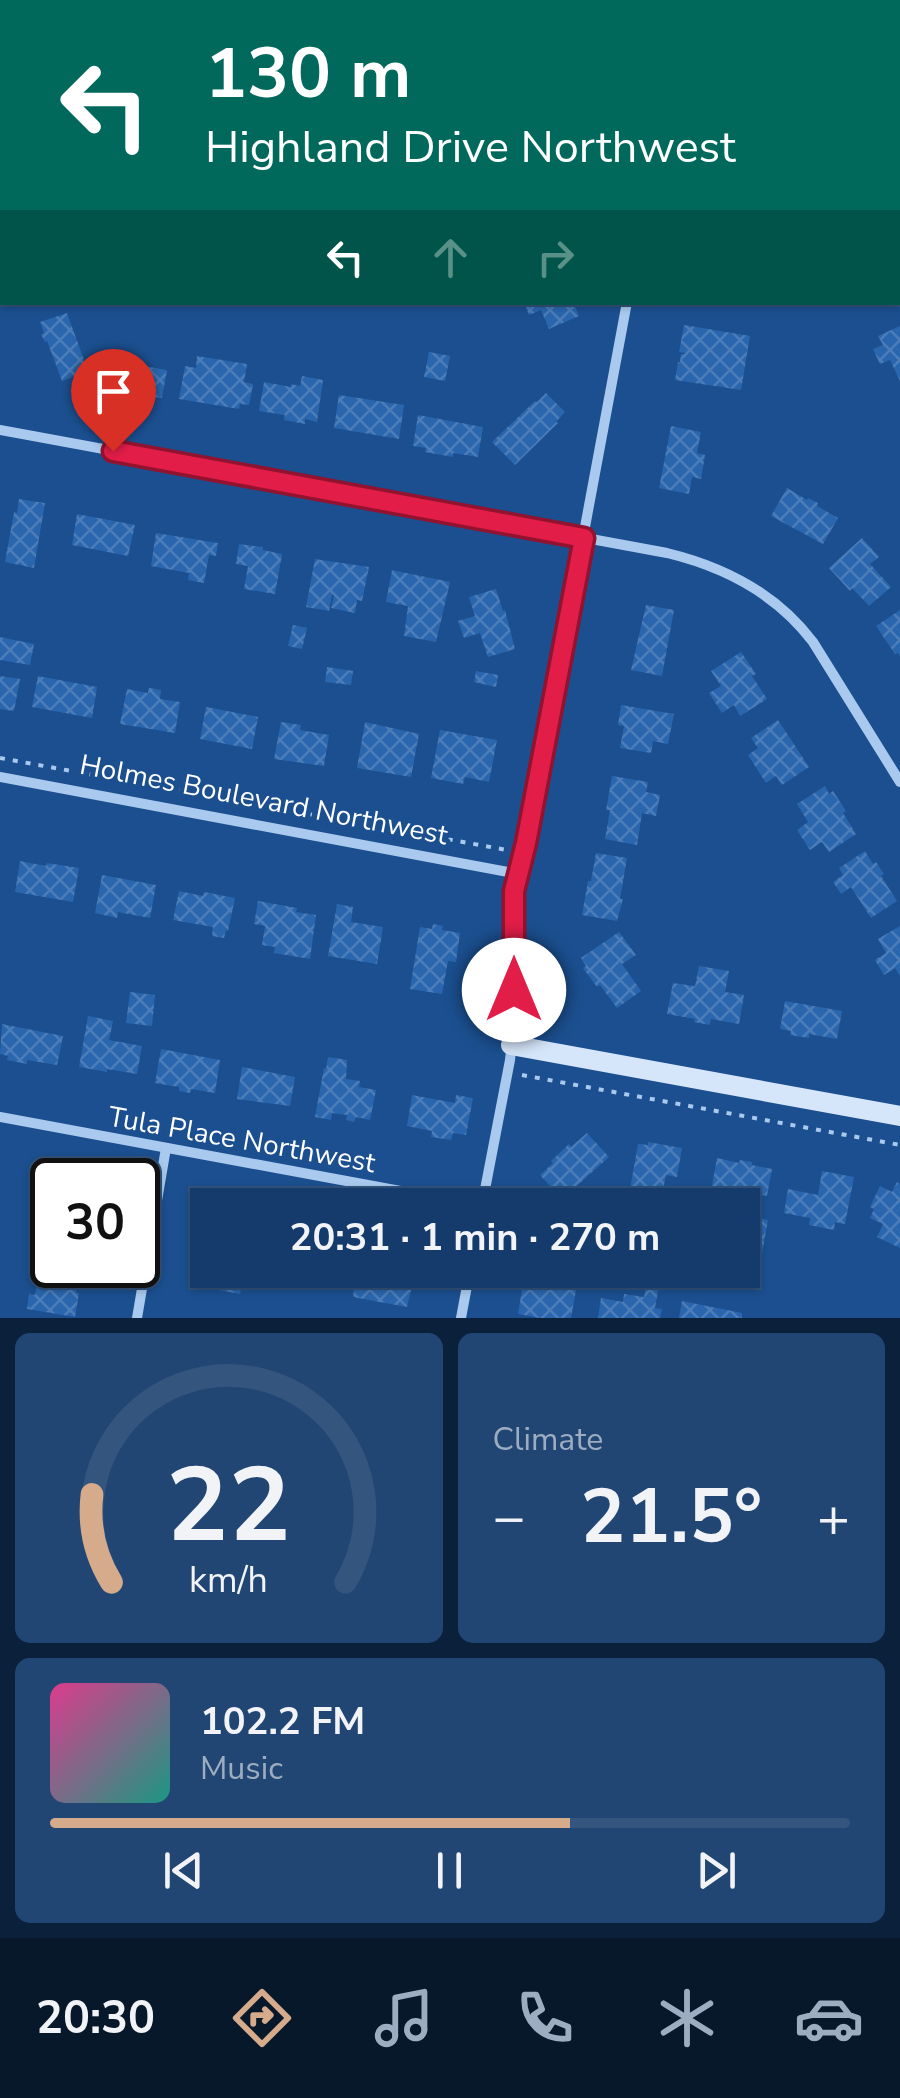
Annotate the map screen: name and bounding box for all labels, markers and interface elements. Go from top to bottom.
text: 130 m [205,26,411,122]
icon: left [40,40,170,170]
text: Highland Drive Northwest [205,117,736,178]
icon: left [318,230,373,285]
icon: ahead [423,230,478,285]
icon: right [528,230,583,285]
pin [71,349,156,452]
icon: arrive [86,364,141,419]
street label: Holmes Boulevard Northwest [77,746,451,854]
position arrow [462,938,566,1042]
street label: Tula Place Northwest [105,1098,378,1182]
speed limit sign: 30 [30,1158,160,1288]
text: 20:31 · 1 min · 270 m [290,1212,660,1263]
text: Climate [493,1418,603,1461]
text: 22 [166,1435,291,1577]
text: 21.5° [580,1466,762,1568]
text: − [493,1480,526,1555]
text: + [817,1480,850,1555]
text: km/h [189,1556,268,1605]
text: 102.2 FM [200,1696,365,1747]
text: Music [200,1747,283,1790]
icon: previous [156,1843,211,1898]
icon: pause [422,1843,477,1898]
icon: next [689,1843,744,1898]
icon: directions [227,1983,297,2053]
icon: music [369,1983,439,2053]
icon: phone [510,1983,580,2053]
icon: climate [652,1983,722,2053]
icon: car [794,1983,864,2053]
text: 20:30 [36,1988,155,2049]

